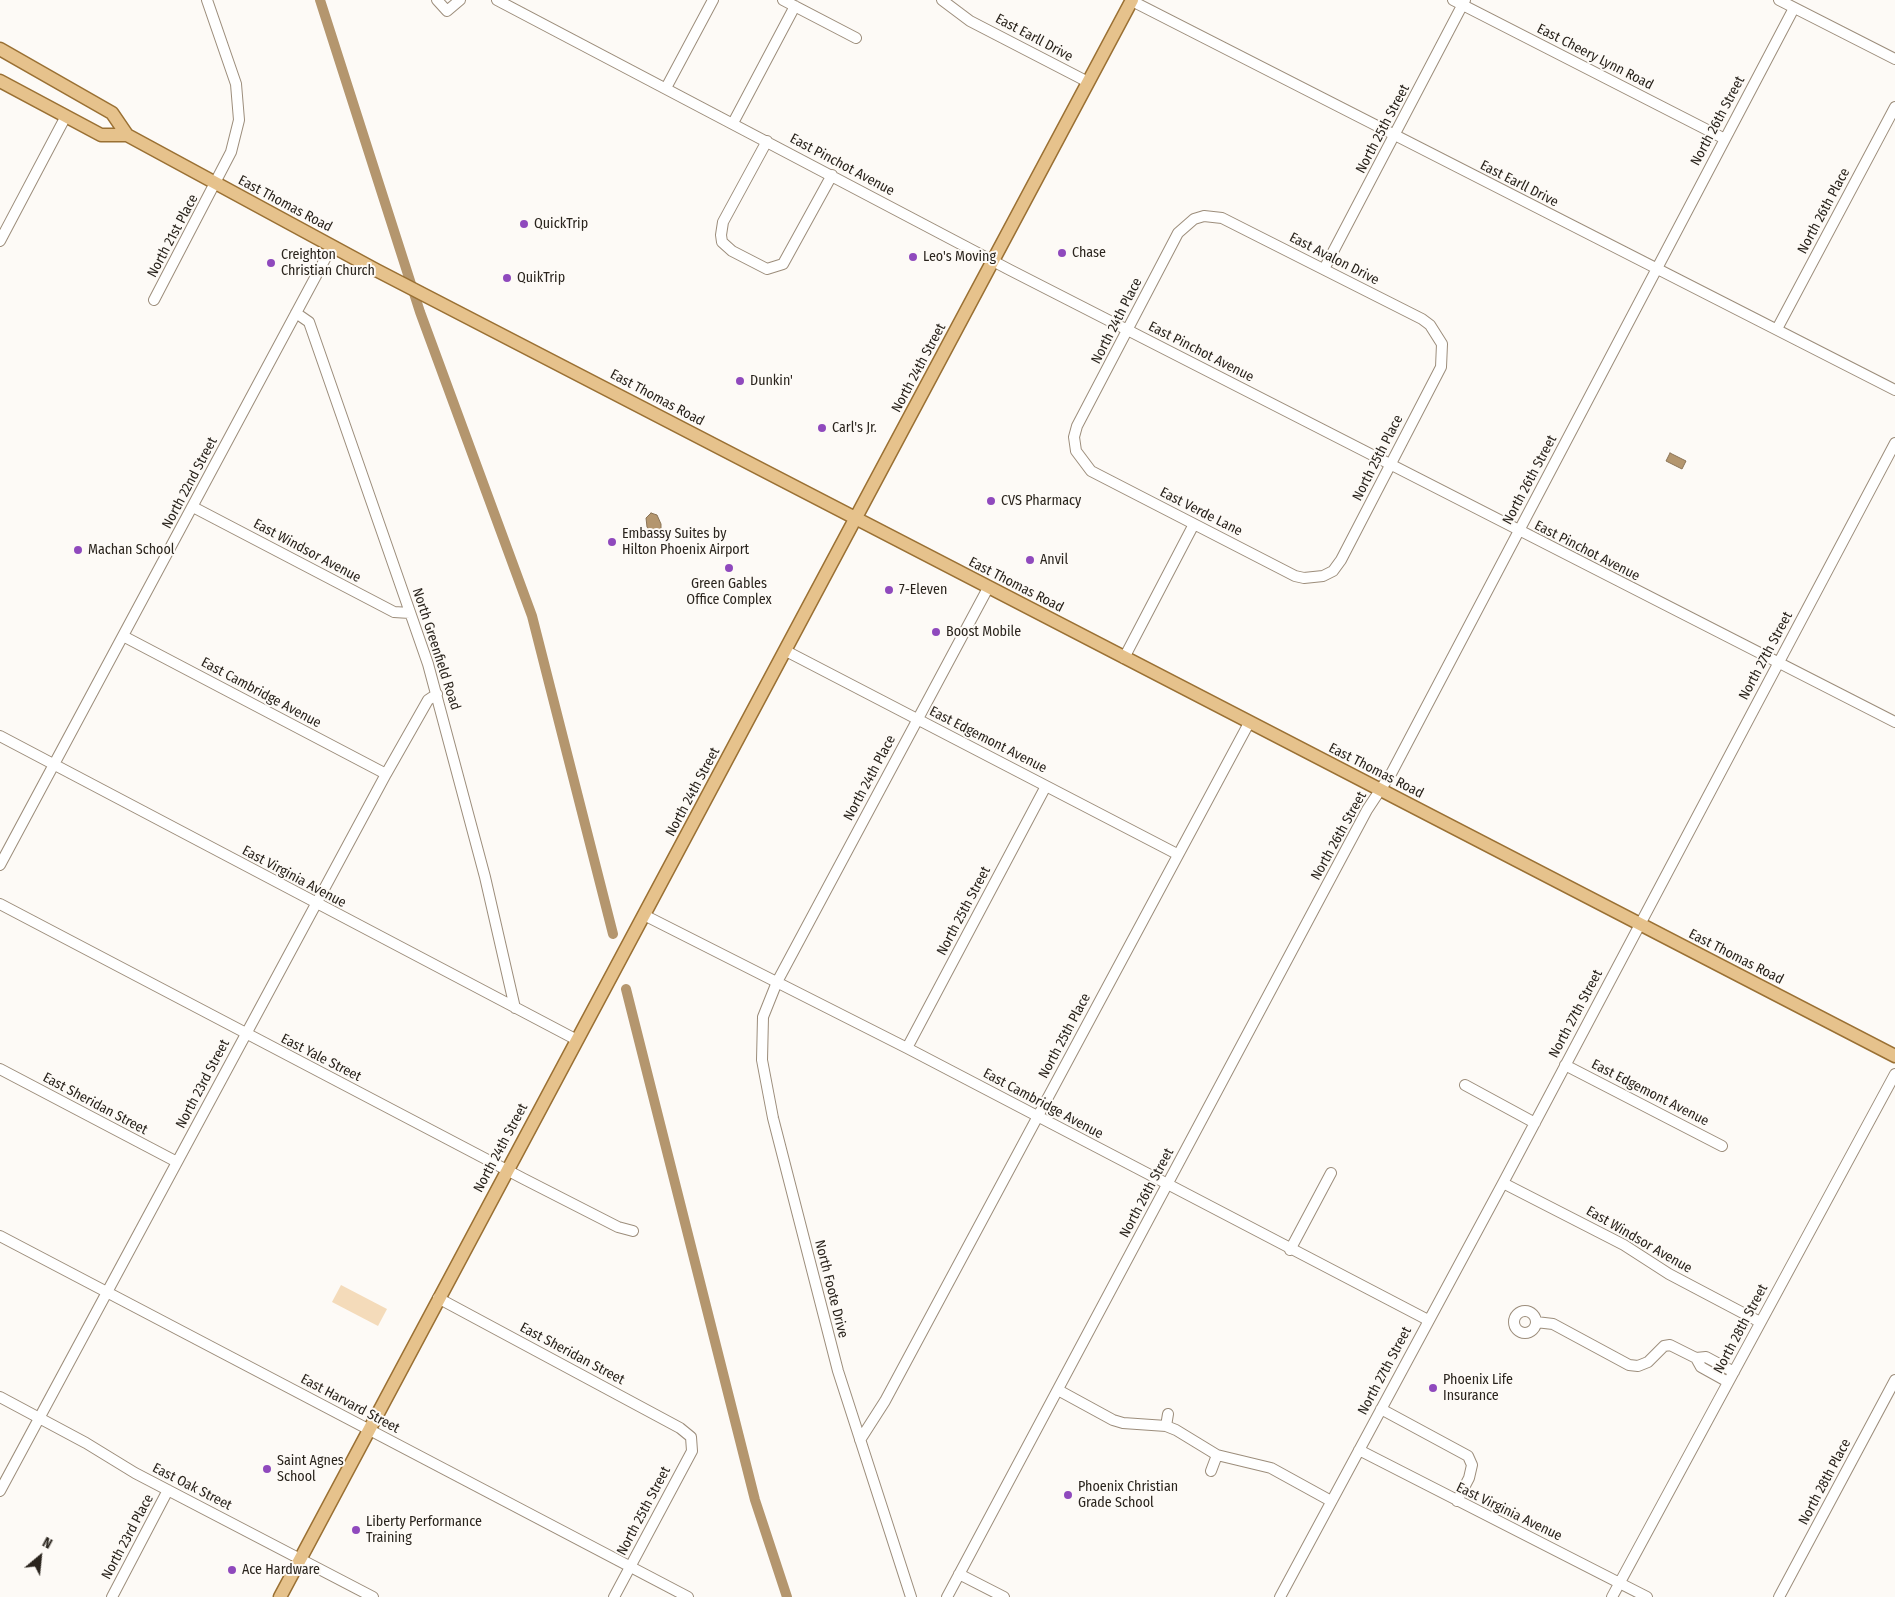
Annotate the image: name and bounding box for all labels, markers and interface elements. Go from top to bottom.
street label: East Earll Drive [992,11,1076,65]
street label: East Cheery Lynn Road [1534,20,1656,94]
street label: North 26th Street [1687,73,1749,169]
street label: North 25th Street [1353,82,1413,176]
street label: East Pinchot Avenue [787,130,897,200]
street label: East Earll Drive [1477,157,1561,211]
street label: North 26th Place [1794,165,1854,257]
street label: East Thomas Road [235,172,335,236]
street label: North 21st Place [144,192,202,280]
place label: QuickTrip [534,216,588,232]
marker: QuickTrip [518,218,530,230]
street label: East Avalon Drive [1286,229,1382,289]
place label: Chase [1072,245,1106,261]
place label: Creighton Christian Church [281,247,375,280]
marker: Chase [1056,247,1068,259]
place label: Leo's Moving [923,249,996,265]
marker: Leo's Moving [907,251,919,263]
marker: Creighton Christian Church [265,257,277,269]
place label: QuikTrip [517,270,565,286]
marker: QuikTrip [501,272,513,284]
street label: North 24th Place [1088,275,1146,367]
street label: East Pinchot Avenue [1146,318,1256,386]
street label: North 24th Street [889,321,949,415]
street label: East Thomas Road [607,366,707,430]
place label: Dunkin' [750,373,793,389]
marker: Dunkin' [734,375,746,387]
street label: North 25th Place [1349,412,1407,504]
place label: Carl's Jr. [832,420,877,436]
marker: Carl's Jr. [816,422,828,434]
street label: North 26th Street [1499,432,1561,528]
street label: North 22nd Street [159,434,221,532]
street label: East Verde Lane [1157,484,1245,540]
place label: CVS Pharmacy [1001,493,1081,509]
marker: CVS Pharmacy [985,495,997,507]
street label: East Windsor Avenue [250,516,364,586]
street label: East Pinchot Avenue [1532,517,1642,585]
place label: Embassy Suites by Hilton Phoenix Airport [622,526,749,558]
marker: Embassy Suites by Hilton Phoenix Airport [606,536,618,548]
place label: Machan School [88,542,174,558]
marker: Machan School [72,544,84,556]
place label: Anvil [1040,552,1068,568]
street label: East Thomas Road [966,554,1066,616]
marker: Anvil [1024,554,1036,566]
marker: Green Gables Office Complex [723,562,735,574]
place label: Green Gables Office Complex [686,576,772,608]
place label: 7-Eleven [899,582,947,598]
marker: 7-Eleven [883,584,895,596]
street label: North Greenfield Road [408,586,464,712]
street label: North 27th Street [1736,609,1796,703]
place label: Boost Mobile [946,624,1021,640]
marker: Boost Mobile [930,626,942,638]
street label: East Cambridge Avenue [198,654,324,732]
street label: East Edgemont Avenue [926,703,1050,777]
street label: North 24th Place [840,732,900,824]
street label: East Thomas Road [1326,740,1426,802]
street label: North 24th Street [663,745,723,839]
street label: North 26th Street [1308,789,1370,883]
street label: East Virginia Avenue [239,842,349,912]
street label: North 25th Street [934,864,994,958]
street label: East Thomas Road [1686,926,1786,988]
street label: North 27th Street [1546,967,1606,1061]
street label: North 25th Place [1036,991,1094,1081]
street label: East Yale Street [278,1031,364,1085]
street label: North 23rd Street [173,1037,233,1131]
street label: East Edgemont Avenue [1588,1056,1712,1130]
street label: East Cambridge Avenue [980,1065,1106,1143]
street label: East Sheridan Street [40,1069,150,1139]
street label: North 24th Street [471,1101,531,1195]
street label: North 26th Street [1116,1145,1178,1241]
street label: East Windsor Avenue [1583,1203,1695,1277]
street label: North Foote Drive [811,1238,851,1340]
street label: North 28th Street [1710,1281,1772,1377]
street label: East Sheridan Street [517,1319,627,1389]
street label: North 27th Street [1355,1324,1415,1418]
street label: East Harvard Street [298,1371,402,1437]
place label: Phoenix Life Insurance [1443,1372,1513,1404]
marker: Phoenix Life Insurance [1427,1382,1439,1394]
street label: North 28th Place [1795,1436,1855,1528]
place label: Saint Agnes School [277,1453,344,1485]
street label: East Oak Street [150,1460,234,1514]
marker: Saint Agnes School [261,1463,273,1475]
street label: North 25th Street [614,1464,674,1558]
place label: Phoenix Christian Grade School [1078,1479,1178,1511]
street label: East Virginia Avenue [1453,1479,1565,1545]
marker: Phoenix Christian Grade School [1062,1489,1074,1501]
street label: North 23rd Place [99,1492,157,1582]
place label: Liberty Performance Training [366,1514,482,1546]
marker: Liberty Performance Training [350,1524,362,1536]
north arrow [15,1532,65,1582]
text: N [40,1534,55,1553]
place label: Ace Hardware [242,1562,320,1578]
marker: Ace Hardware [226,1564,238,1576]

